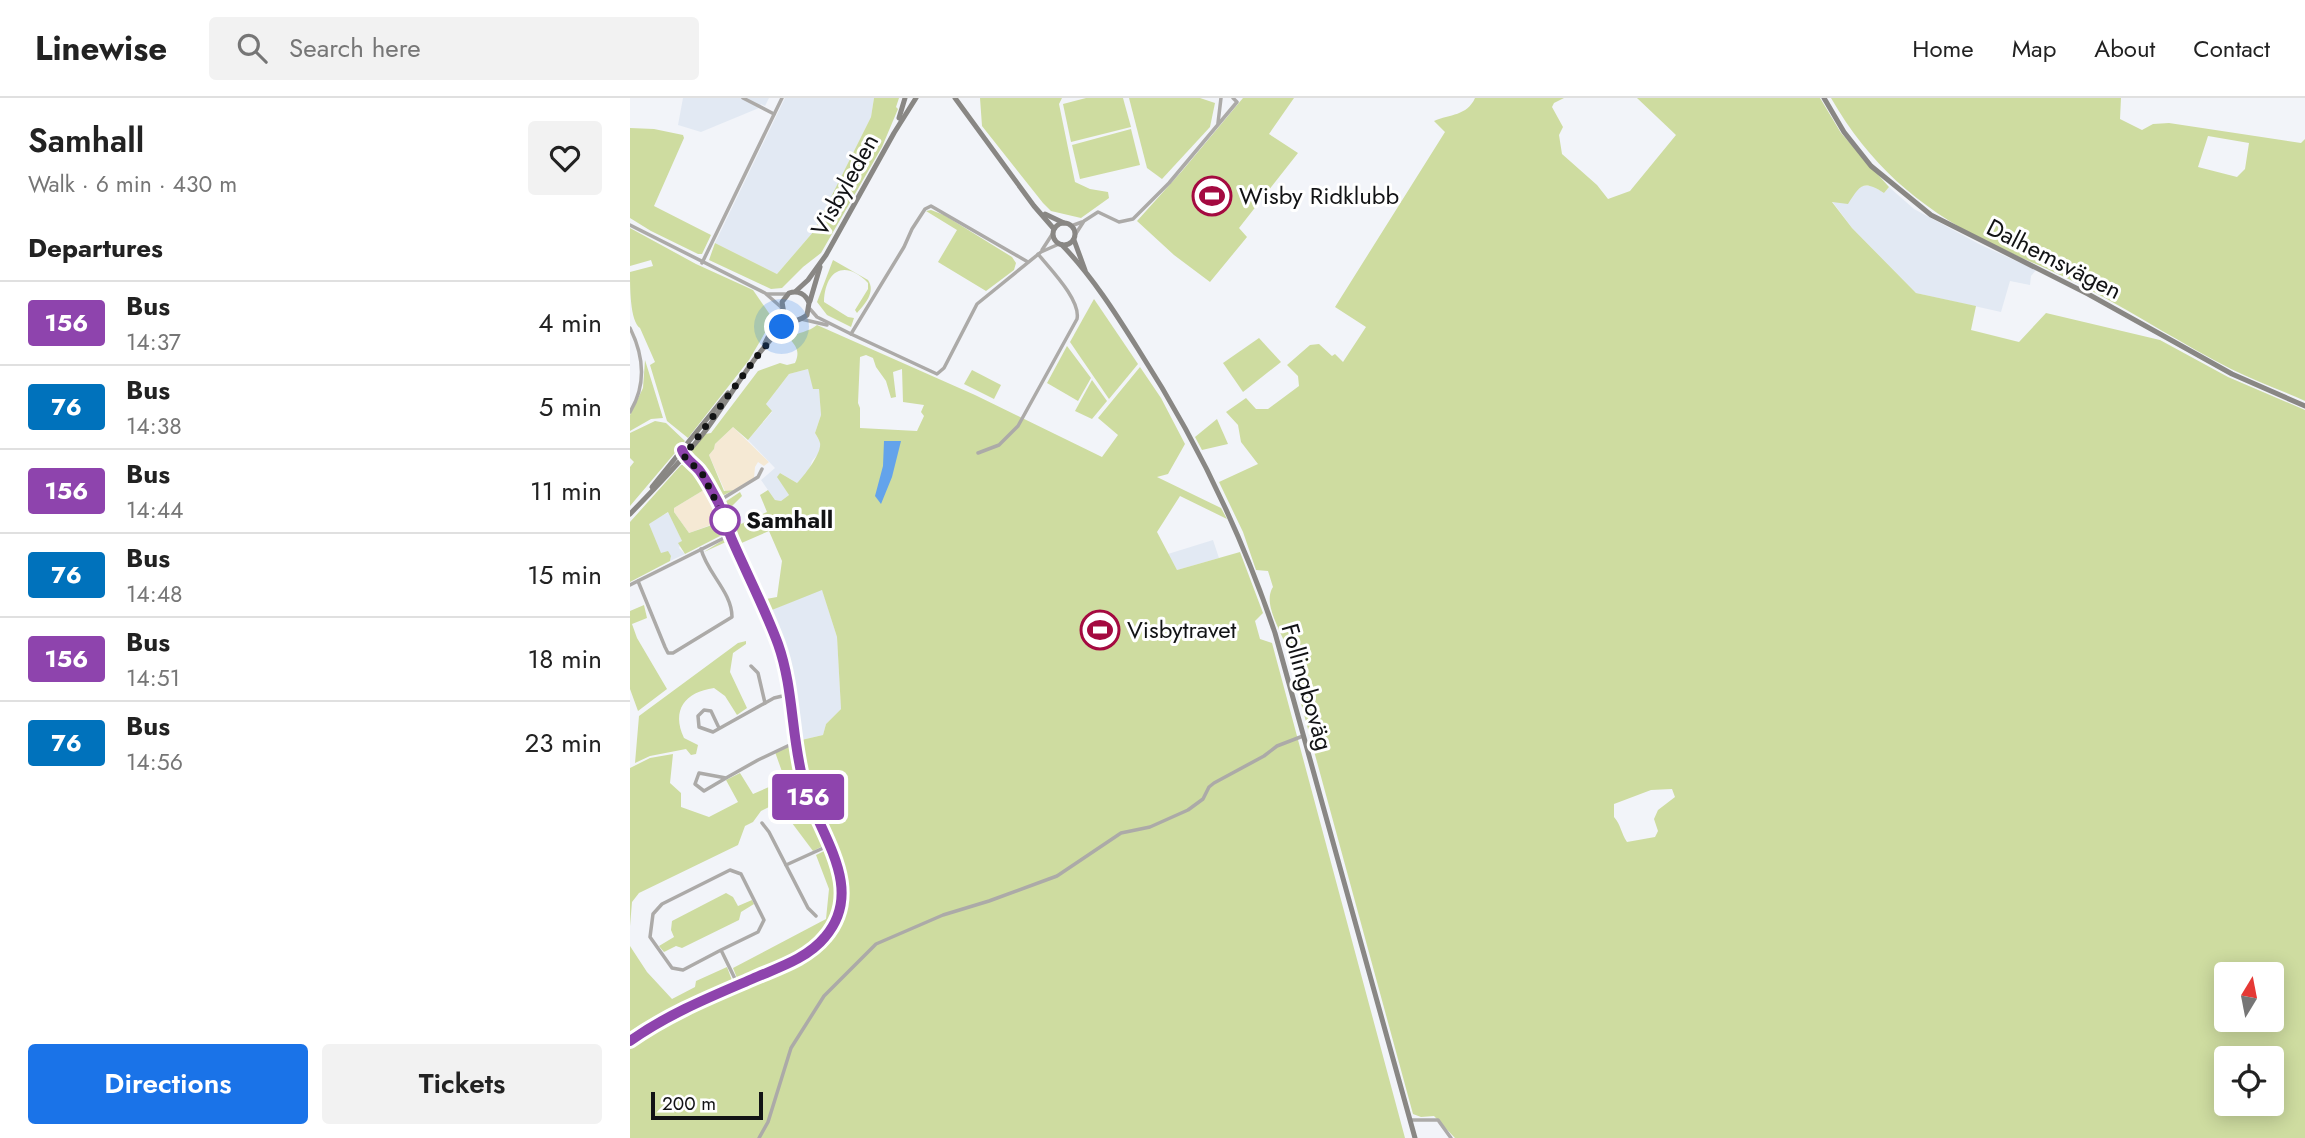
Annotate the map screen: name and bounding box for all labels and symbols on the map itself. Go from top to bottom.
street label: Visbyleden [802,127,887,242]
sports icon: Wisby Ridklubb [1191,175,1233,217]
place label: Wisby Ridklubb [1239,178,1399,213]
street label: Dalhemsvägen [1981,209,2128,308]
your location [764,309,799,344]
place label: Samhall [746,502,833,537]
marker: Samhall [710,505,740,535]
sports icon: Visbytravet [1079,609,1121,651]
place label: Visbytravet [1127,612,1237,647]
street label: Follingboväg [1273,619,1342,754]
line badge: 156 [768,774,848,820]
north arrow [2214,962,2284,1032]
scale bar [651,1089,763,1121]

